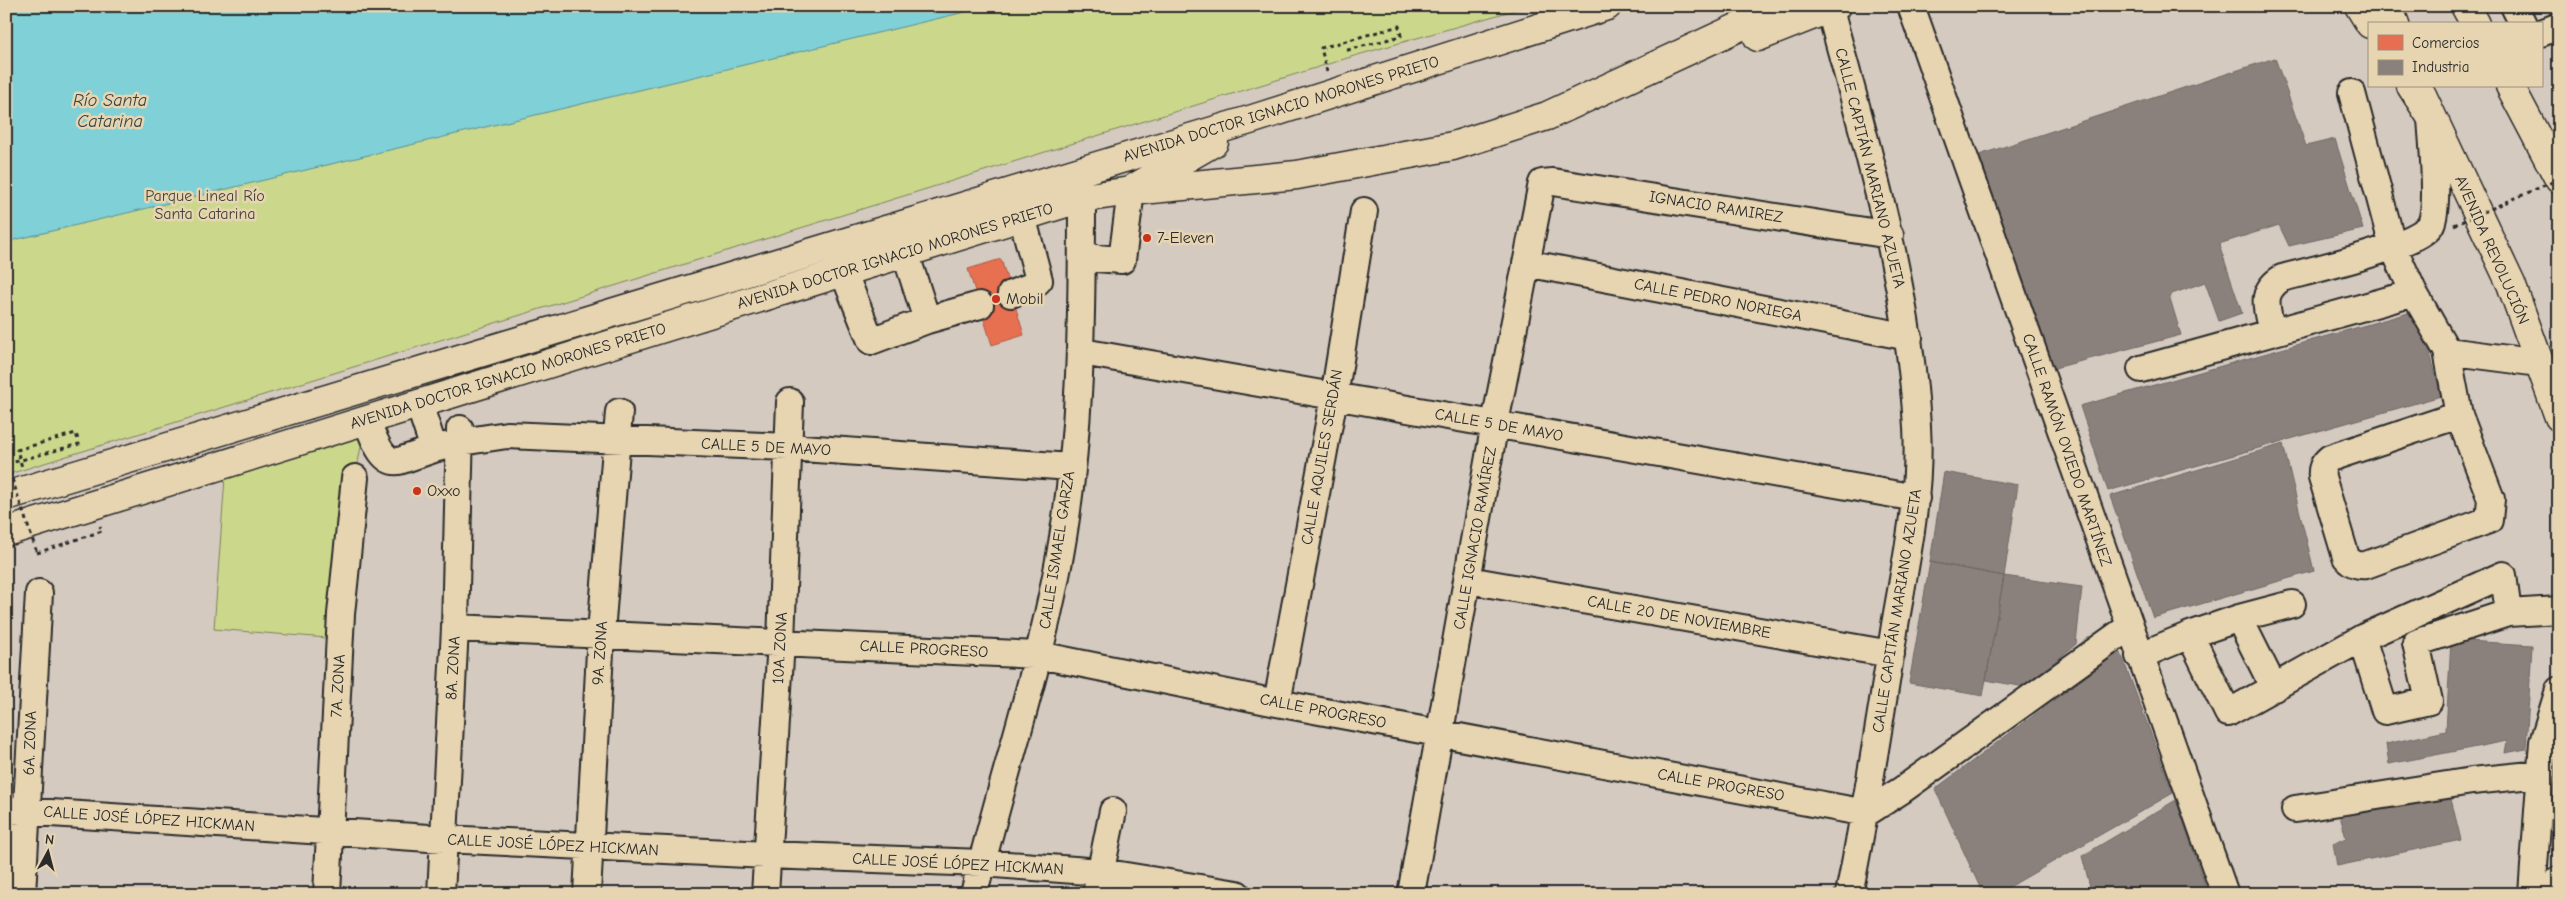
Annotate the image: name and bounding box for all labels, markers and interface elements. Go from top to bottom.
legend [2368,22,2542,88]
text: Comercios [2412,34,2479,52]
street label: CALLE CAPITÁN MARIANO AZUETA [1831,46,1910,290]
street label: AVENIDA DOCTOR IGNACIO MORONES PRIETO [1121,52,1441,166]
text: Industria [2412,58,2469,76]
water label: Río Santa Catarina [73,90,147,132]
street label: AVENIDA REVOLUCIÓN [2451,172,2534,327]
park label: Parque Lineal Río Santa Catarina [145,187,265,223]
street label: IGNACIO RAMIREZ [1648,188,1784,226]
street label: AVENIDA DOCTOR IGNACIO MORONES PRIETO [735,199,1055,313]
place label: 7-Eleven [1157,229,1214,247]
marker: 7-Eleven [1141,232,1153,244]
street label: CALLE PEDRO NORIEGA [1632,275,1804,325]
place label: Mobil [1006,290,1044,308]
marker: Mobil [990,293,1002,305]
street label: AVENIDA DOCTOR IGNACIO MORONES PRIETO [348,319,668,433]
street label: CALLE RAMÓN OVIEDO MARTÍNEZ [2019,331,2116,569]
street label: CALLE AQUILES SERDÁN [1297,368,1346,546]
street label: CALLE 5 DE MAYO [1433,405,1565,445]
street label: CALLE 5 DE MAYO [701,435,831,459]
street label: CALLE IGNACIO RAMÍREZ [1449,445,1500,631]
street label: CALLE ISMAEL GARZA [1036,470,1078,630]
place label: Oxxo [427,482,461,500]
marker: Oxxo [411,485,423,497]
street label: CALLE CAPITÁN MARIANO AZUETA [1868,488,1925,734]
street label: CALLE 20 DE NOVIEMBRE [1586,592,1773,642]
street label: 10A. ZONA [769,612,791,684]
street label: 9A. ZONA [589,620,611,686]
street label: 8A. ZONA [442,635,464,701]
street label: CALLE PROGRESO [859,637,989,661]
street label: 7A. ZONA [327,654,349,718]
street label: CALLE PROGRESO [1258,690,1388,732]
street label: 6A. ZONA [20,710,40,776]
street label: CALLE PROGRESO [1656,765,1786,805]
street label: CALLE JOSÉ LÓPEZ HICKMAN [43,802,255,835]
north arrow [22,828,72,878]
street label: CALLE JOSÉ LÓPEZ HICKMAN [447,829,659,860]
text: N [44,831,55,849]
street label: CALLE JOSÉ LÓPEZ HICKMAN [852,848,1064,879]

